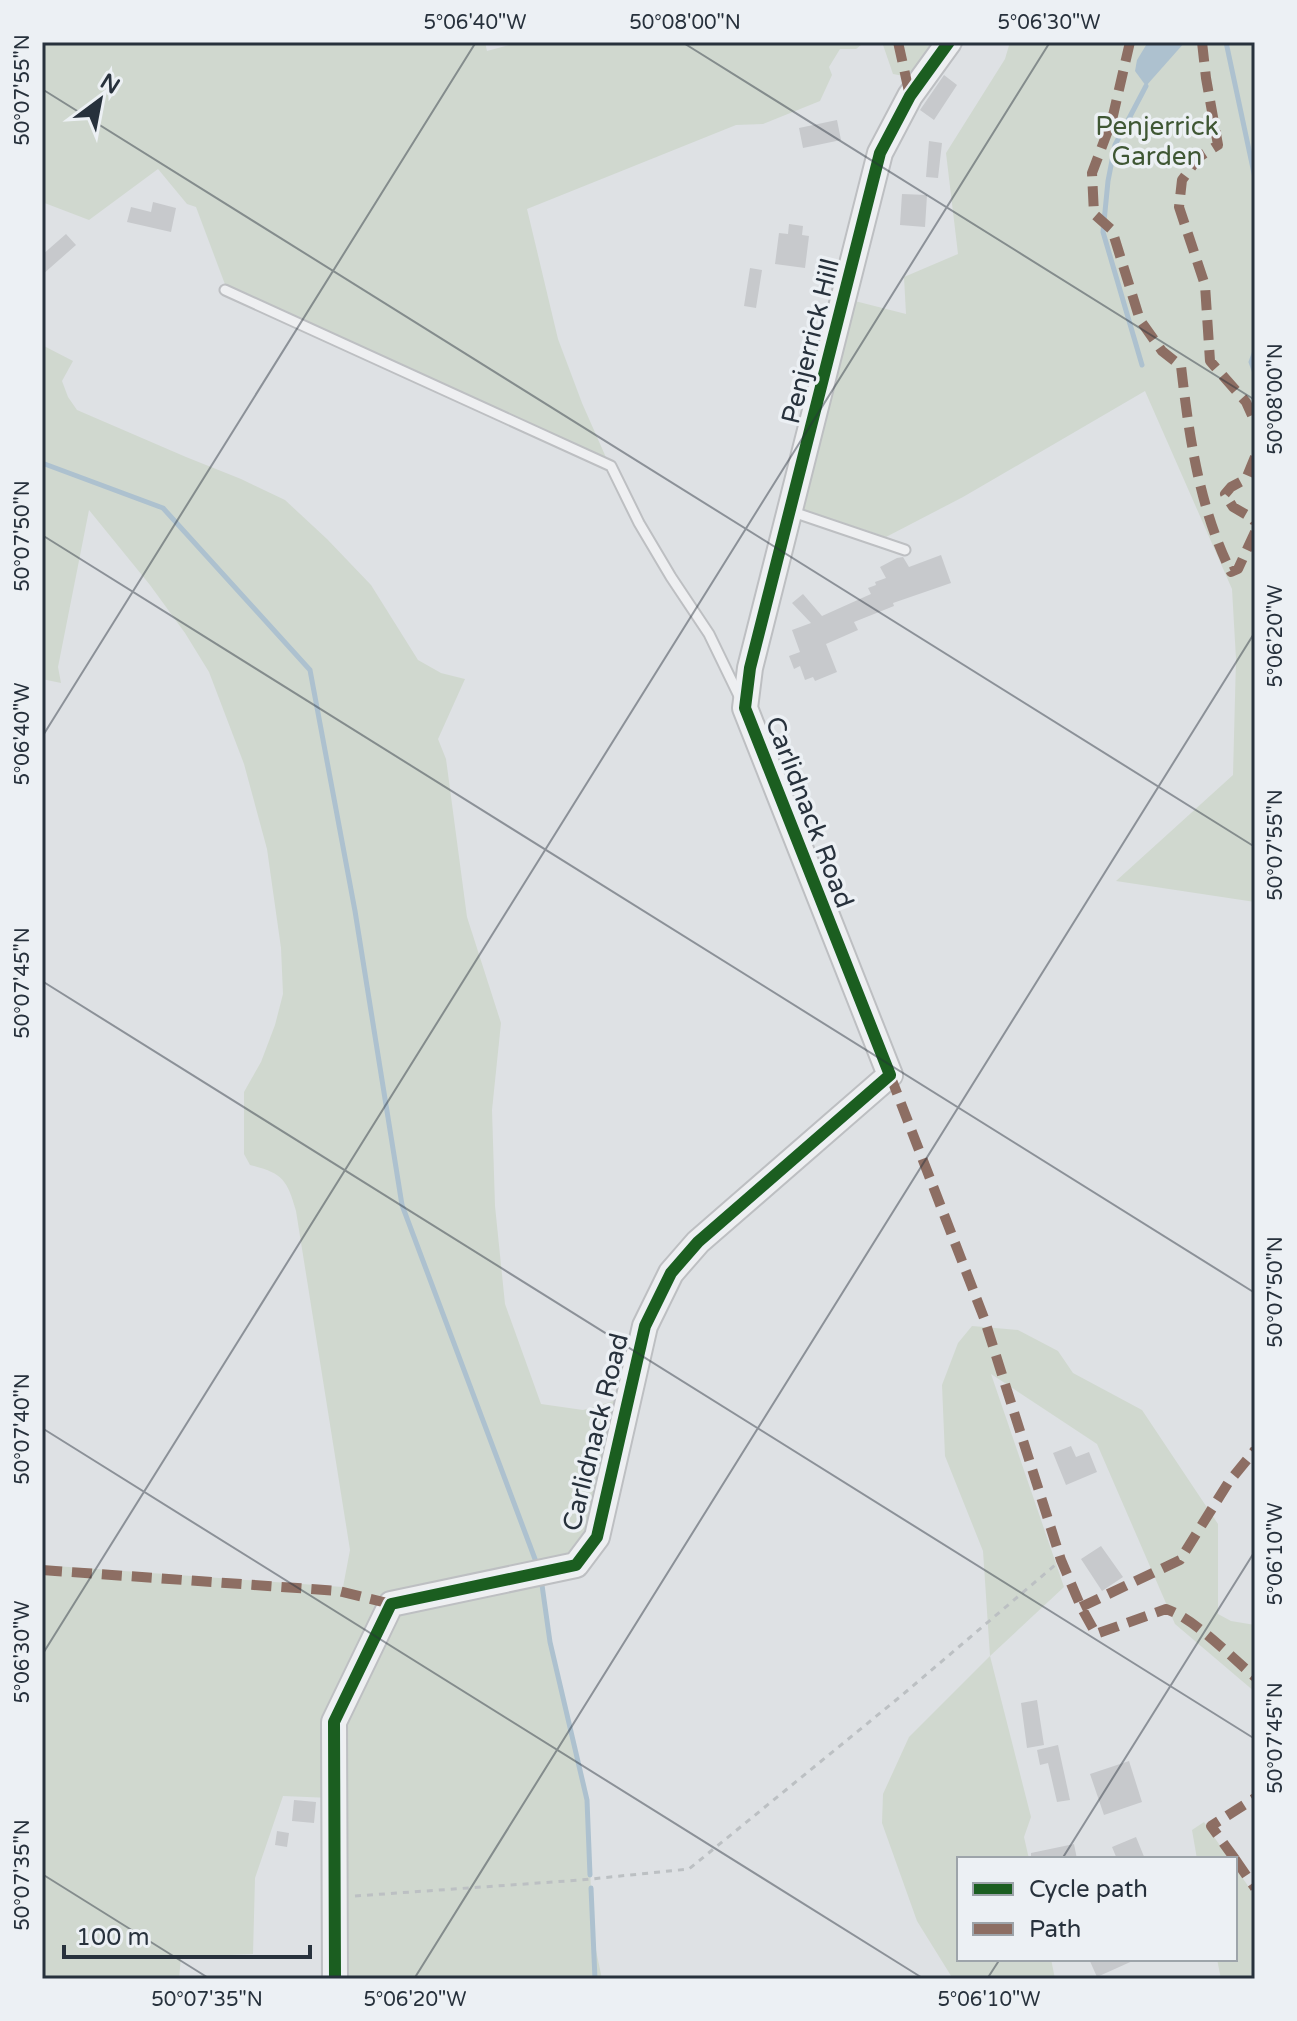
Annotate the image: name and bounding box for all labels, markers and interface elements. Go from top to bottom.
text: 5°06'40"W [424,11,526,35]
text: 50°08'00"N [629,11,741,35]
text: 5°06'30"W [998,11,1100,35]
text: 50°07'55"N [11,34,35,146]
north arrow [60,60,140,140]
text: N [96,68,124,100]
park label: Penjerrick Garden [1095,111,1219,172]
street label: Penjerrick Hill [775,255,846,427]
text: 50°08'00"N [1264,343,1288,455]
text: 50°07'50"N [11,480,35,592]
text: 5°06'20"W [1264,585,1288,687]
text: 5°06'40"W [11,683,35,785]
street label: Carlidnack Road [759,712,860,912]
text: 50°07'55"N [1264,789,1288,901]
text: 50°07'45"N [11,927,35,1039]
text: 50°07'50"N [1264,1236,1288,1348]
street label: Carlidnack Road [556,1330,635,1534]
text: 50°07'40"N [11,1373,35,1485]
text: 5°06'10"W [1264,1503,1288,1605]
text: 5°06'30"W [11,1601,35,1703]
text: 50°07'45"N [1264,1682,1288,1794]
text: 50°07'35"N [11,1819,35,1931]
legend [957,1857,1237,1961]
text: Cycle path [1029,1875,1148,1904]
scale bar [64,1909,310,1959]
text: Path [1029,1915,1082,1944]
text: 100 m [76,1923,150,1952]
text: 50°07'35"N [151,1988,263,2012]
text: 5°06'20"W [364,1988,466,2012]
text: 5°06'10"W [938,1988,1040,2012]

